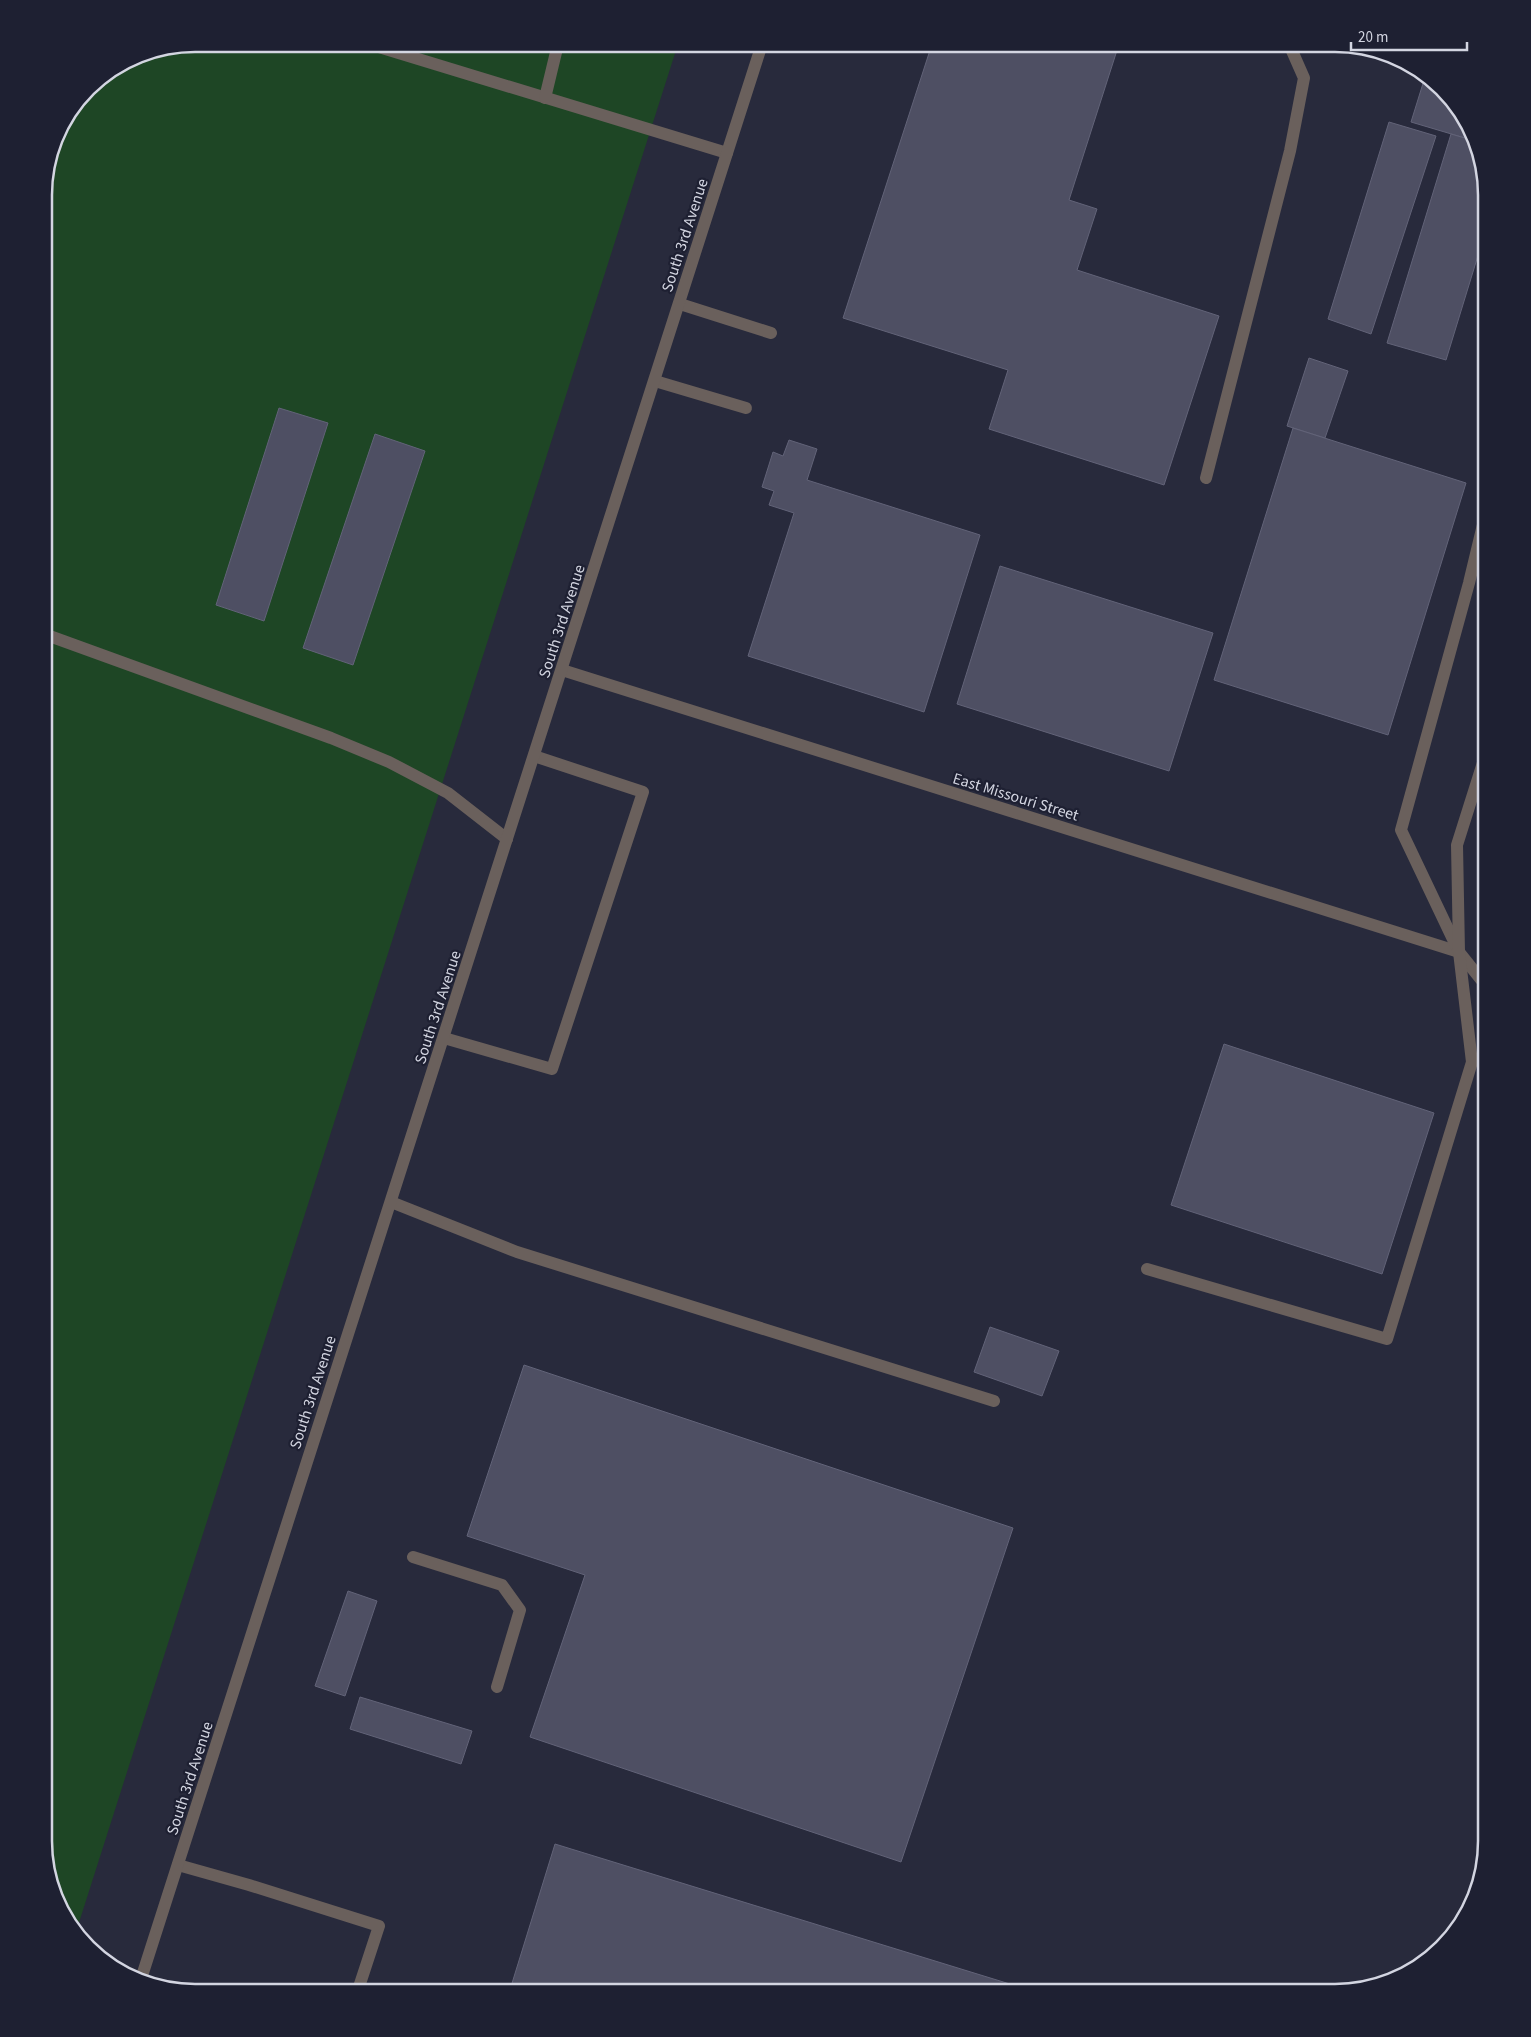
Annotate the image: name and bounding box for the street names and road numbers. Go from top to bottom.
street label: South 3rd Avenue [656,176,714,295]
street label: South 3rd Avenue [533,562,591,681]
street label: East Missouri Street [950,767,1082,827]
street label: South 3rd Avenue [409,948,467,1067]
street label: South 3rd Avenue [284,1333,342,1452]
street label: South 3rd Avenue [161,1719,219,1838]

